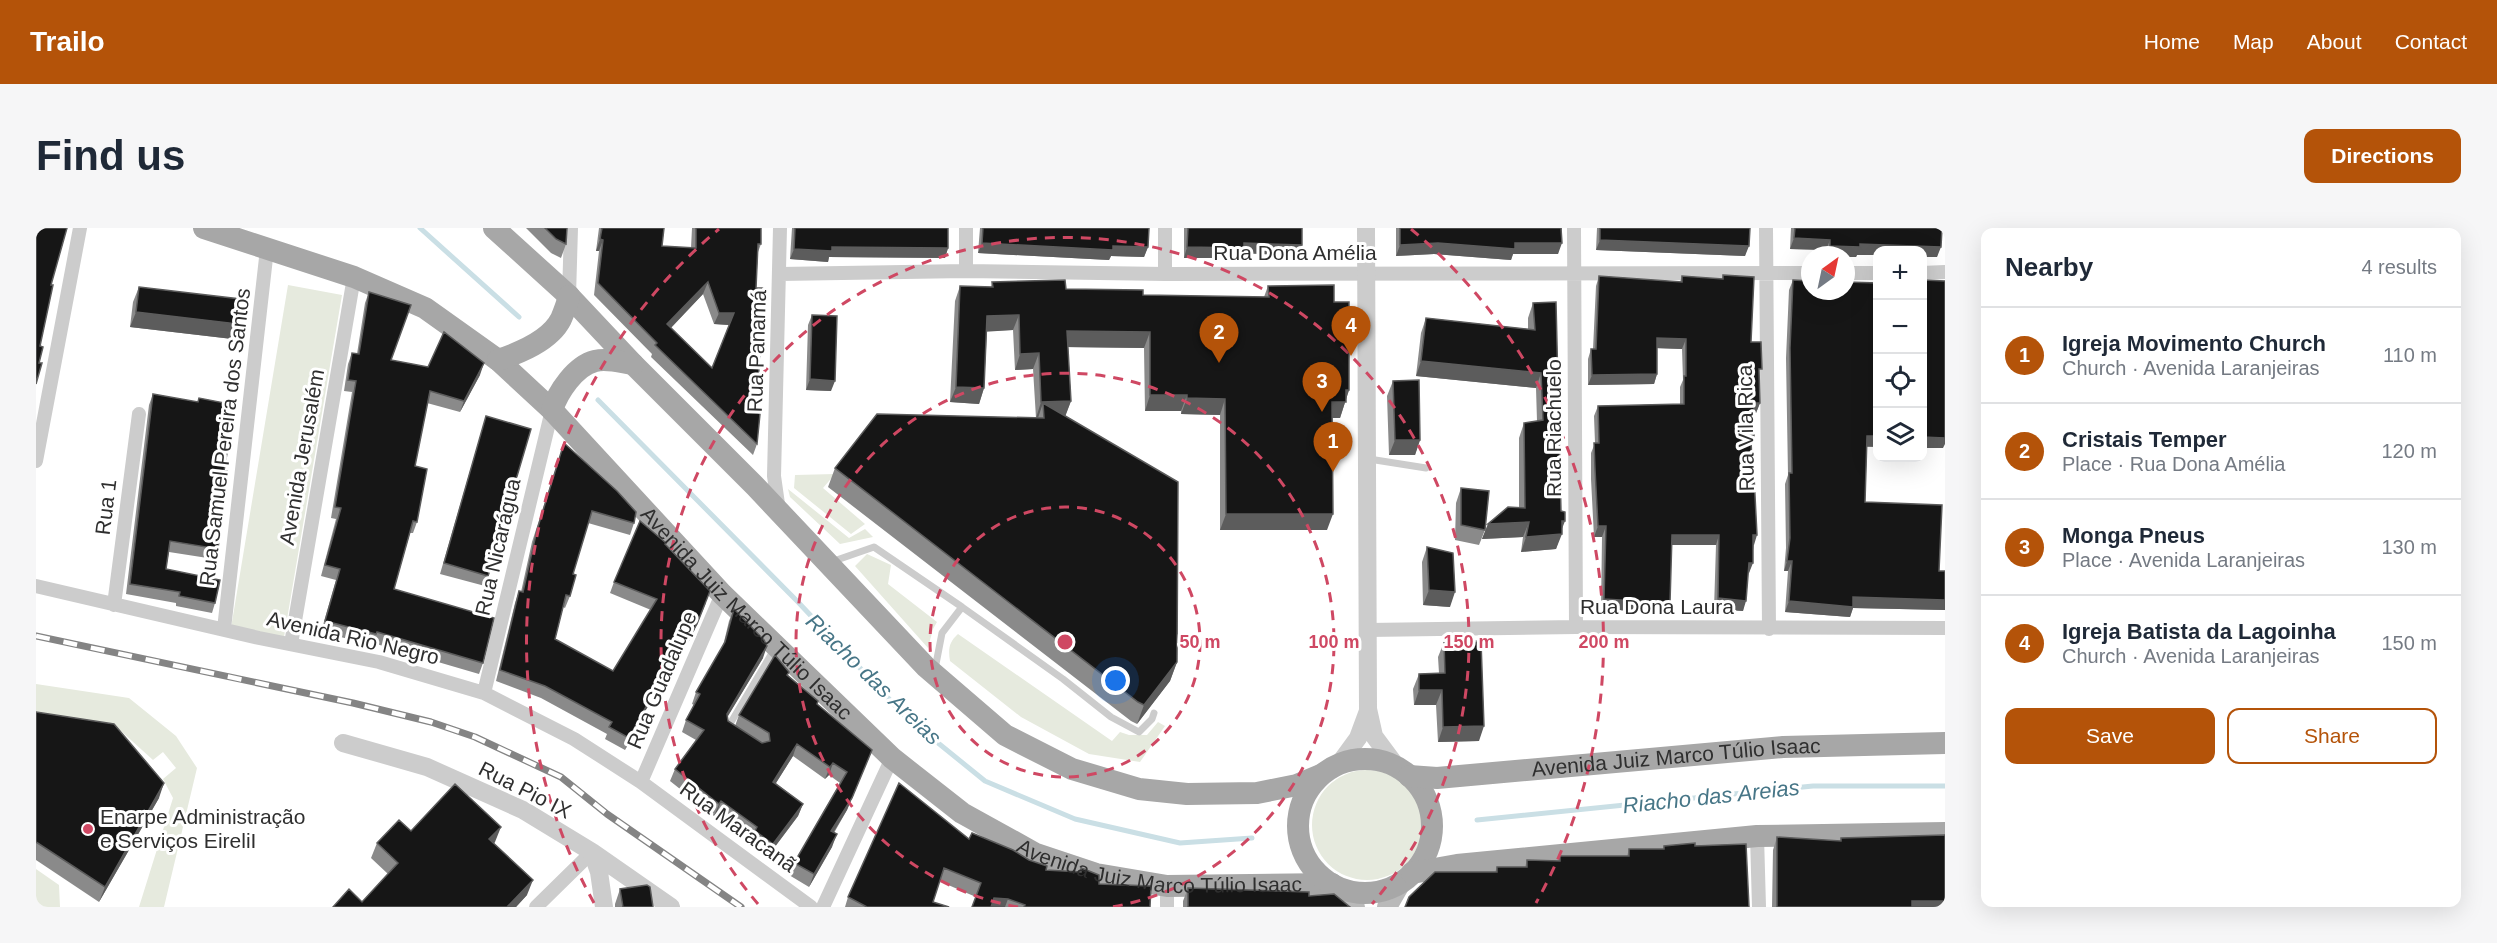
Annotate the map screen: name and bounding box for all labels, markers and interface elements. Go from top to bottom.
text: Trailo [30,26,105,57]
text: Home [2144,30,2200,53]
text: Map [2233,30,2274,53]
text: About [2307,30,2362,53]
text: Contact [2395,30,2467,53]
button: Directions [2304,129,2461,183]
text: Find us [36,132,185,179]
street label: Rua Dona Amélia [1213,241,1377,264]
north arrow [1801,246,1855,300]
map controls [1873,246,1927,462]
button: + [1873,246,1927,300]
text: Nearby [2005,252,2093,282]
text: 4 results [2361,256,2437,278]
street label: Rua Samuel Pereira dos Santos [195,287,254,587]
street label: Rua Panamá [743,289,770,413]
button: − [1873,300,1927,354]
pin: 4 [1332,306,1370,356]
pin: 2 [1200,314,1238,363]
text: Igreja Movimento Church [2062,331,2326,356]
text: 1 [2019,344,2030,366]
text: 110 m [2383,344,2437,366]
button: locate [1873,354,1927,408]
text: Church · Avenida Laranjeiras [2062,357,2320,379]
street label: Rua Riachuelo [1542,359,1565,497]
pin: 3 [1302,362,1342,412]
street label: Rua Vila Rica [1733,364,1758,492]
street label: Avenida Jerusalém [275,367,328,547]
button: layers [1873,408,1927,462]
pin: 1 [1314,422,1352,472]
text: Cristais Temper [2062,427,2227,452]
text: 2 [2019,440,2030,462]
text: 120 m [2381,440,2437,462]
text: Place · Rua Dona Amélia [2062,453,2285,475]
street label: Rua Nicarágua [471,476,525,618]
street label: Rua 1 [91,478,120,536]
street label: Avenida Juiz Marco Túlio Isaac [637,502,857,724]
text: Monga Pneus [2062,523,2205,548]
text: 3 [2019,536,2030,558]
text: 130 m [2381,536,2437,558]
text: Place · Avenida Laranjeiras [2062,549,2305,571]
street label: Rua Dona Laura [1580,595,1734,618]
street label: Avenida Rio Negro [265,607,441,669]
street label: Rua Guadalupe [622,608,701,752]
water label: Riacho das Areias [801,609,946,750]
text: Igreja Batista da Lagoinha [2062,619,2336,644]
centre of rings [1055,632,1075,652]
text: 50 m [1179,632,1221,652]
text: 100 m [1308,632,1360,652]
text: 150 m [1443,632,1495,652]
text: 200 m [1578,632,1630,652]
text: 4 [2019,632,2030,654]
text: 150 m [2381,632,2437,654]
text: Church · Avenida Laranjeiras [2062,645,2320,667]
your location [1101,666,1130,695]
button: Save [2005,708,2215,764]
button: Share [2227,708,2437,764]
street label: Avenida Juiz Marco Túlio Isaac [1530,734,1821,780]
street label: Rua Pio IX [475,757,575,823]
water label: Riacho das Areias [1621,775,1801,818]
street label: Rua Maracanã [676,777,801,877]
place label: Enarpe Administração e Serviços EireliI [100,805,305,852]
marker: Enarpe Administração e Serviços EireliI [81,822,95,836]
street label: Avenida Juiz Marco Túlio Isaac [1013,834,1302,897]

